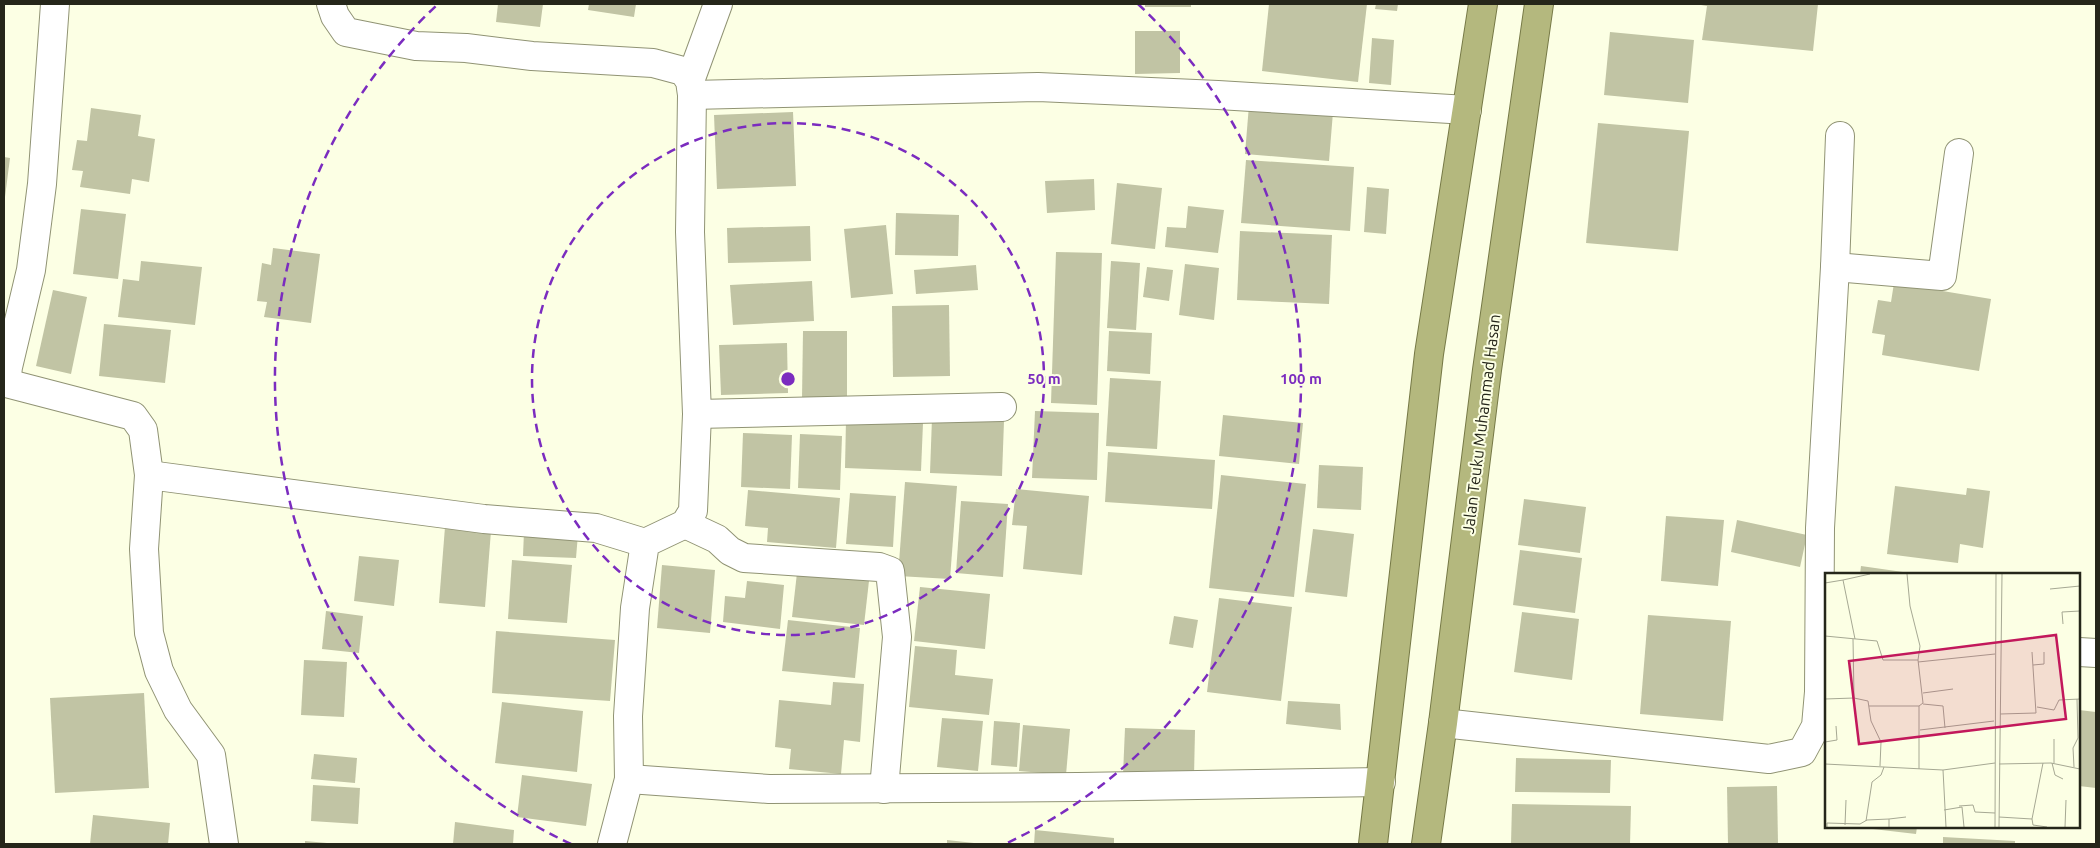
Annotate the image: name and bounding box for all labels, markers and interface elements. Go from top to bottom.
street label: Jalan Teuku Muhammad Hasan [1459,313,1503,535]
centre of rings [779,370,797,388]
text: 50 m [1027,370,1061,387]
text: 100 m [1280,370,1322,387]
inset map [1825,573,2080,828]

